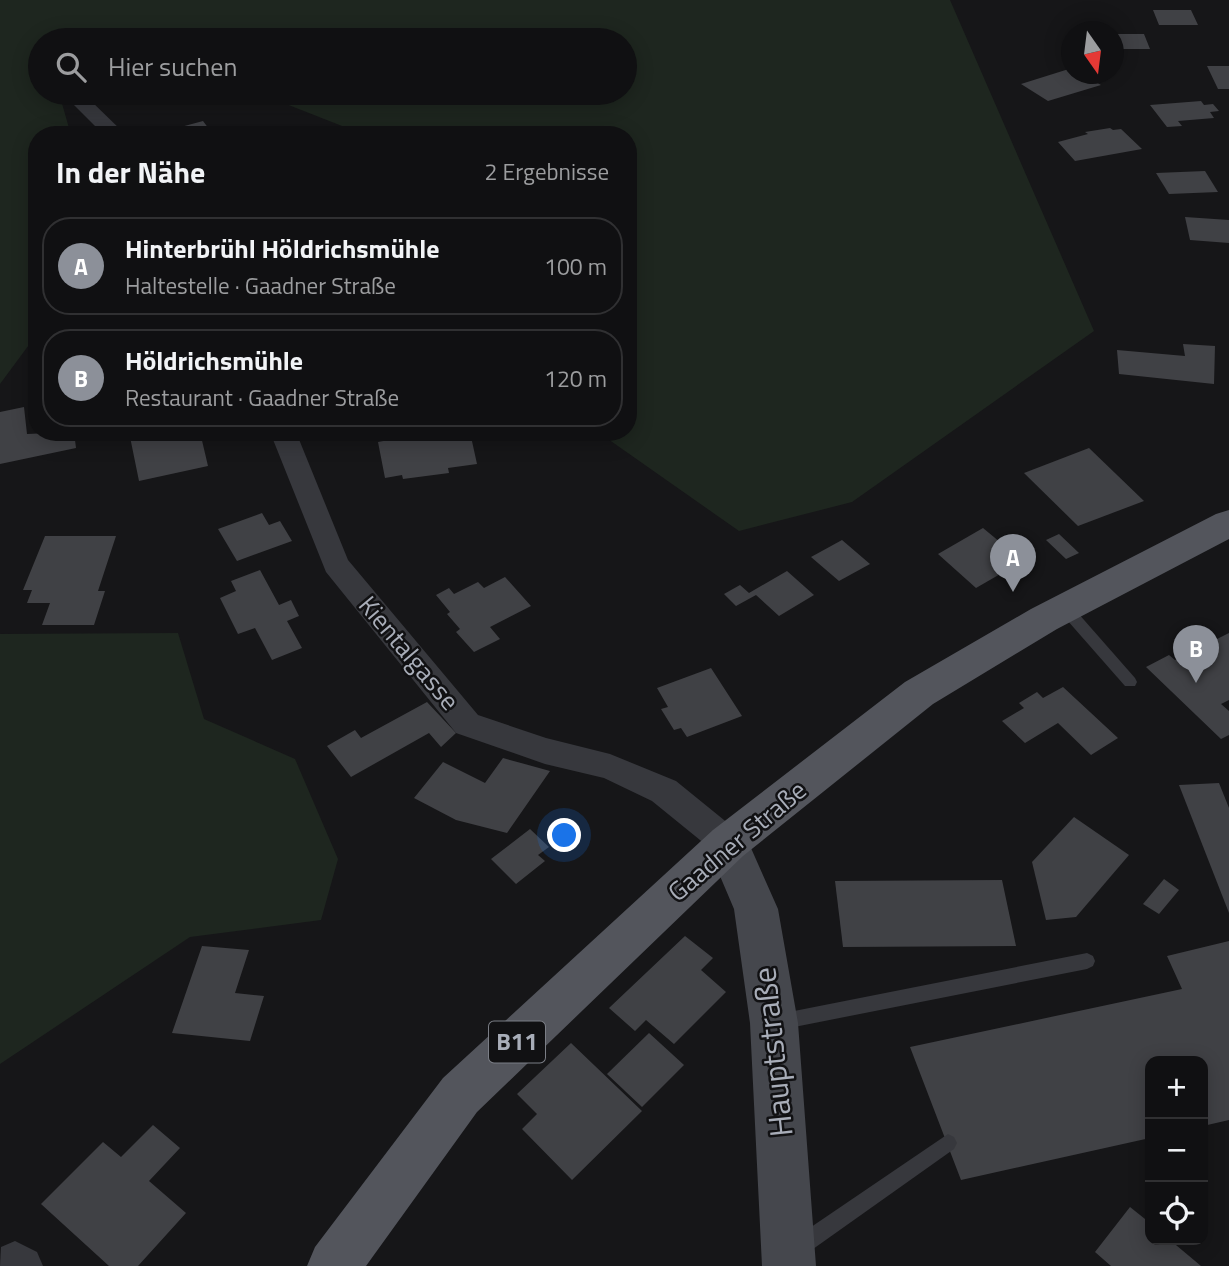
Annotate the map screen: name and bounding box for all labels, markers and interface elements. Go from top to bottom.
north arrow [1061,21,1124,84]
search box [28,28,637,105]
text: Hier suchen [108,47,237,86]
icon: search [52,48,90,86]
text: In der Nähe [56,149,205,195]
text: 2 Ergebnisse [485,154,609,189]
text: Hinterbrühl Höldrichsmühle [125,229,439,268]
text: A [74,249,88,284]
text: 100 m [544,249,607,284]
text: Haltestelle · Gaadner Straße [125,268,396,303]
text: Höldrichsmühle [125,341,303,380]
text: B [74,361,88,396]
text: 120 m [544,361,607,396]
text: Restaurant · Gaadner Straße [125,380,399,415]
pin: A [990,534,1036,592]
street label: Kientalgasse [350,587,469,719]
pin: B [1173,625,1219,683]
street label: Gaadner Straße [659,771,815,910]
your location [547,818,581,852]
street label: Hauptstraße [739,965,805,1139]
road number: B11 [489,1022,545,1062]
map controls [1145,1056,1208,1245]
button: + [1145,1056,1208,1119]
button: − [1145,1119,1208,1182]
button: locate [1145,1182,1208,1245]

